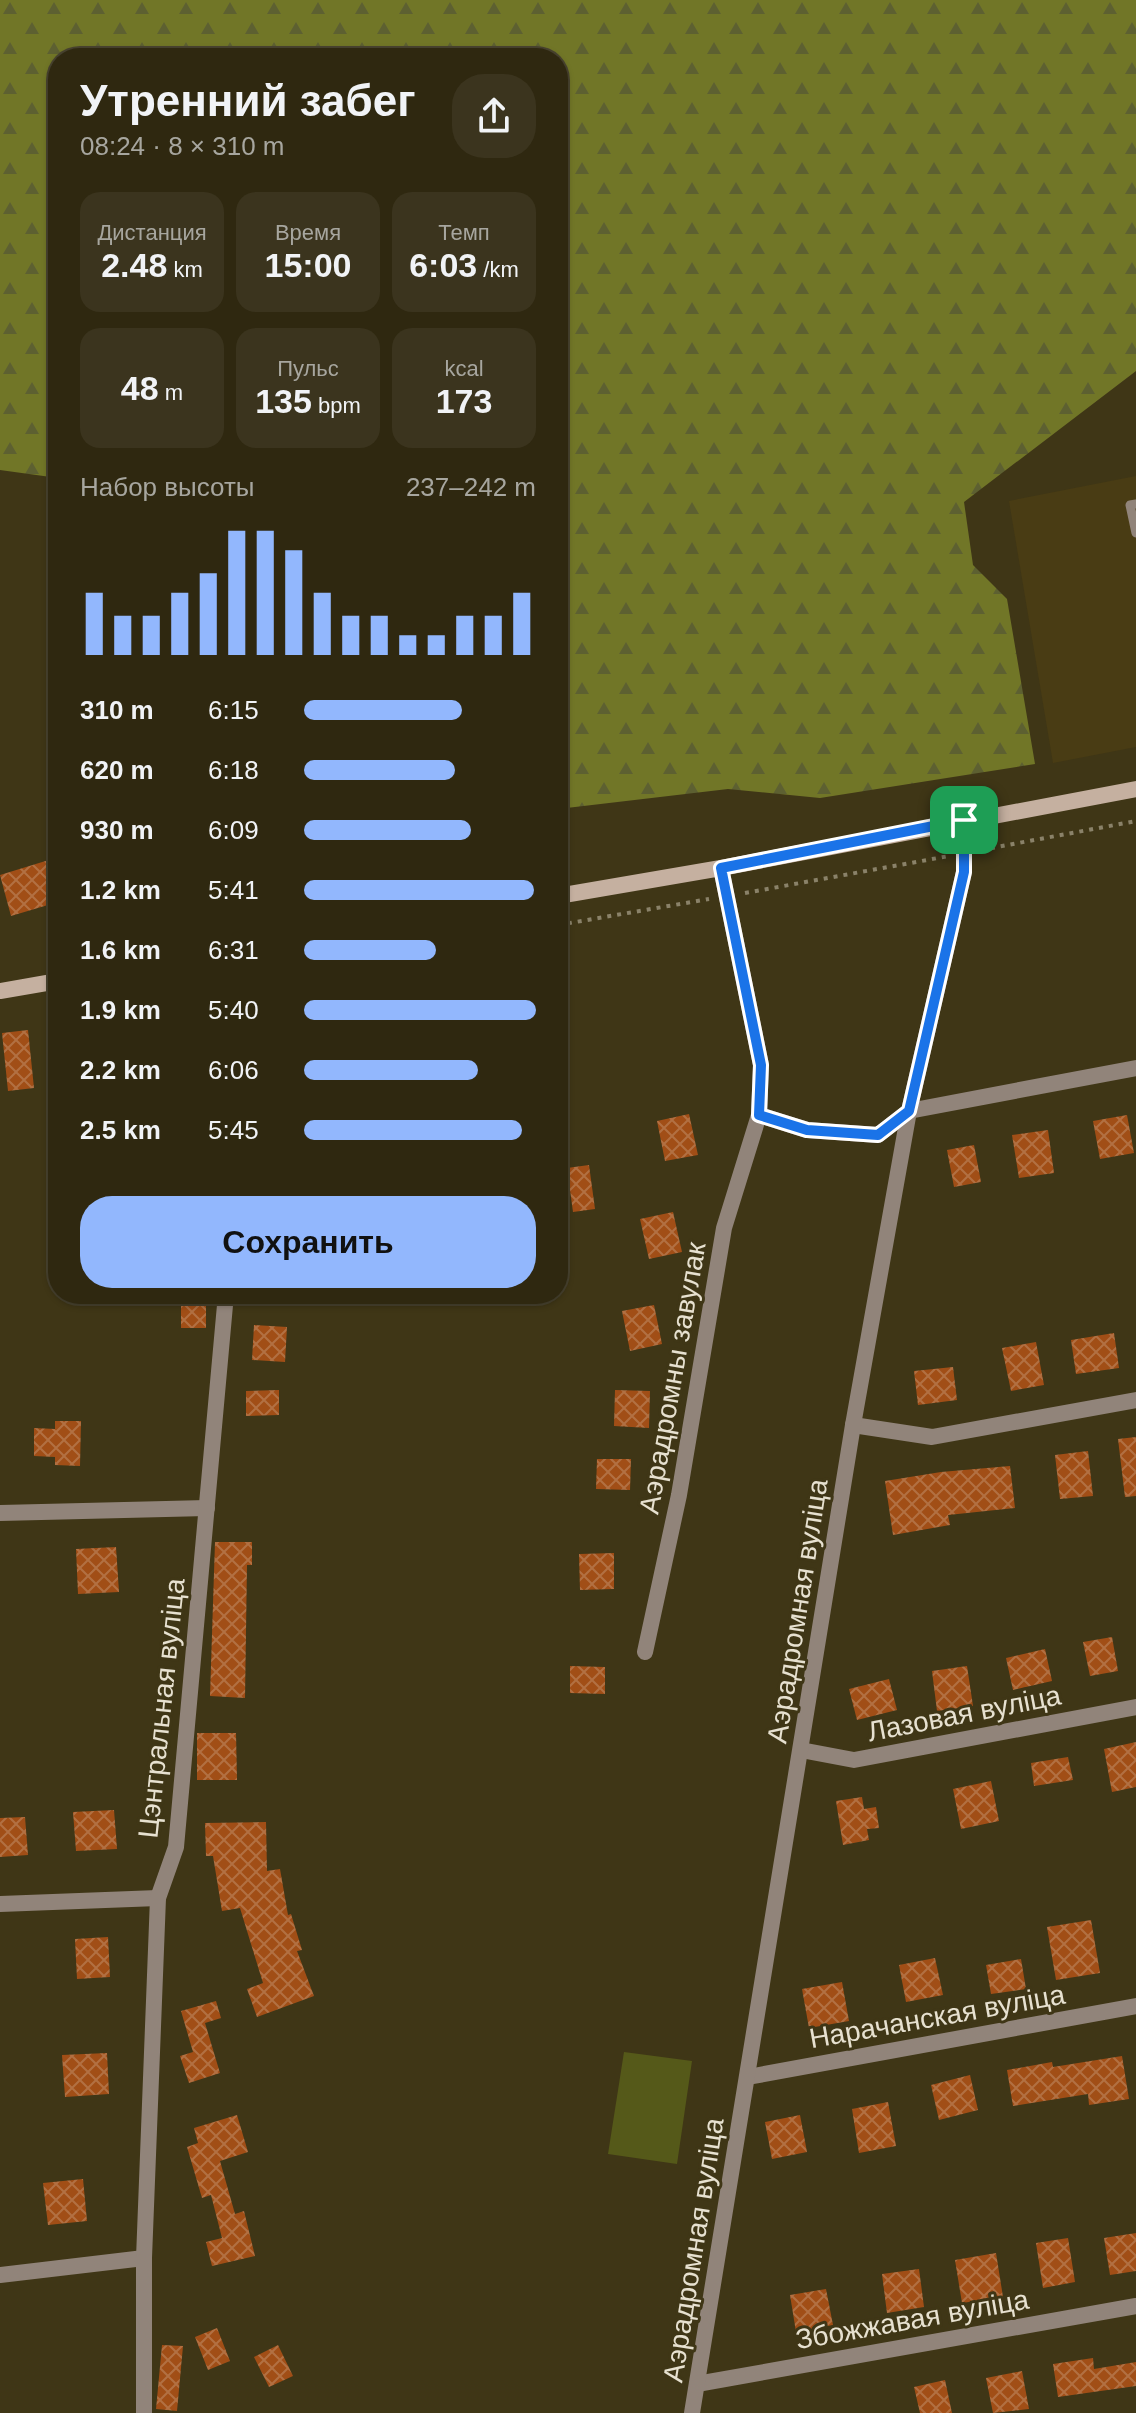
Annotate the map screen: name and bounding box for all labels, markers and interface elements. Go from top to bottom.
button: share [452,74,536,158]
text: Утренний забег [80,76,415,125]
text: 08:24 · 8 × 310 m [80,131,285,161]
text: Дистанция [97,220,207,245]
text: Время [275,220,341,245]
text: Темп [438,220,490,245]
text: 2.48 [101,246,167,284]
text: 15:00 [265,246,351,284]
text: 6:03 [409,246,477,284]
text: km [167,257,203,282]
text: /km [477,257,519,282]
text: Пульс [277,356,339,381]
text: kcal [444,356,484,381]
text: 48 [121,369,159,407]
text: m [159,380,183,405]
text: 135 [255,382,312,420]
text: 173 [436,382,492,420]
text: bpm [312,393,361,418]
text: Набор высоты [80,472,255,502]
text: 237–242 m [406,472,536,502]
text: 310 m [80,695,154,725]
text: 6:15 [208,695,259,725]
text: 620 m [80,755,154,785]
text: 6:18 [208,755,259,785]
pin [930,786,998,854]
icon: arrive [942,798,986,842]
text: 930 m [80,815,154,845]
text: 6:09 [208,815,259,845]
text: 1.2 km [80,875,161,905]
text: 5:41 [208,875,259,905]
text: 1.6 km [80,935,161,965]
text: 6:31 [208,935,259,965]
text: 1.9 km [80,995,161,1025]
text: 5:40 [208,995,259,1025]
text: 2.2 km [80,1055,161,1085]
text: 6:06 [208,1055,259,1085]
text: 2.5 km [80,1115,161,1145]
text: 5:45 [208,1115,259,1145]
button: Сохранить [80,1196,536,1288]
street label: Аэрадромны завулак [633,1239,712,1516]
street label: Аэрадромная вуліца [761,1476,834,1745]
street label: Цэнтральная вуліца [132,1576,191,1840]
street label: Лазовая вуліца [865,1679,1064,1747]
street label: Нарачанская вуліца [807,1979,1068,2054]
street label: Аэрадромная вуліца [657,2115,730,2384]
street label: Збожжавая вуліца [793,2284,1031,2355]

